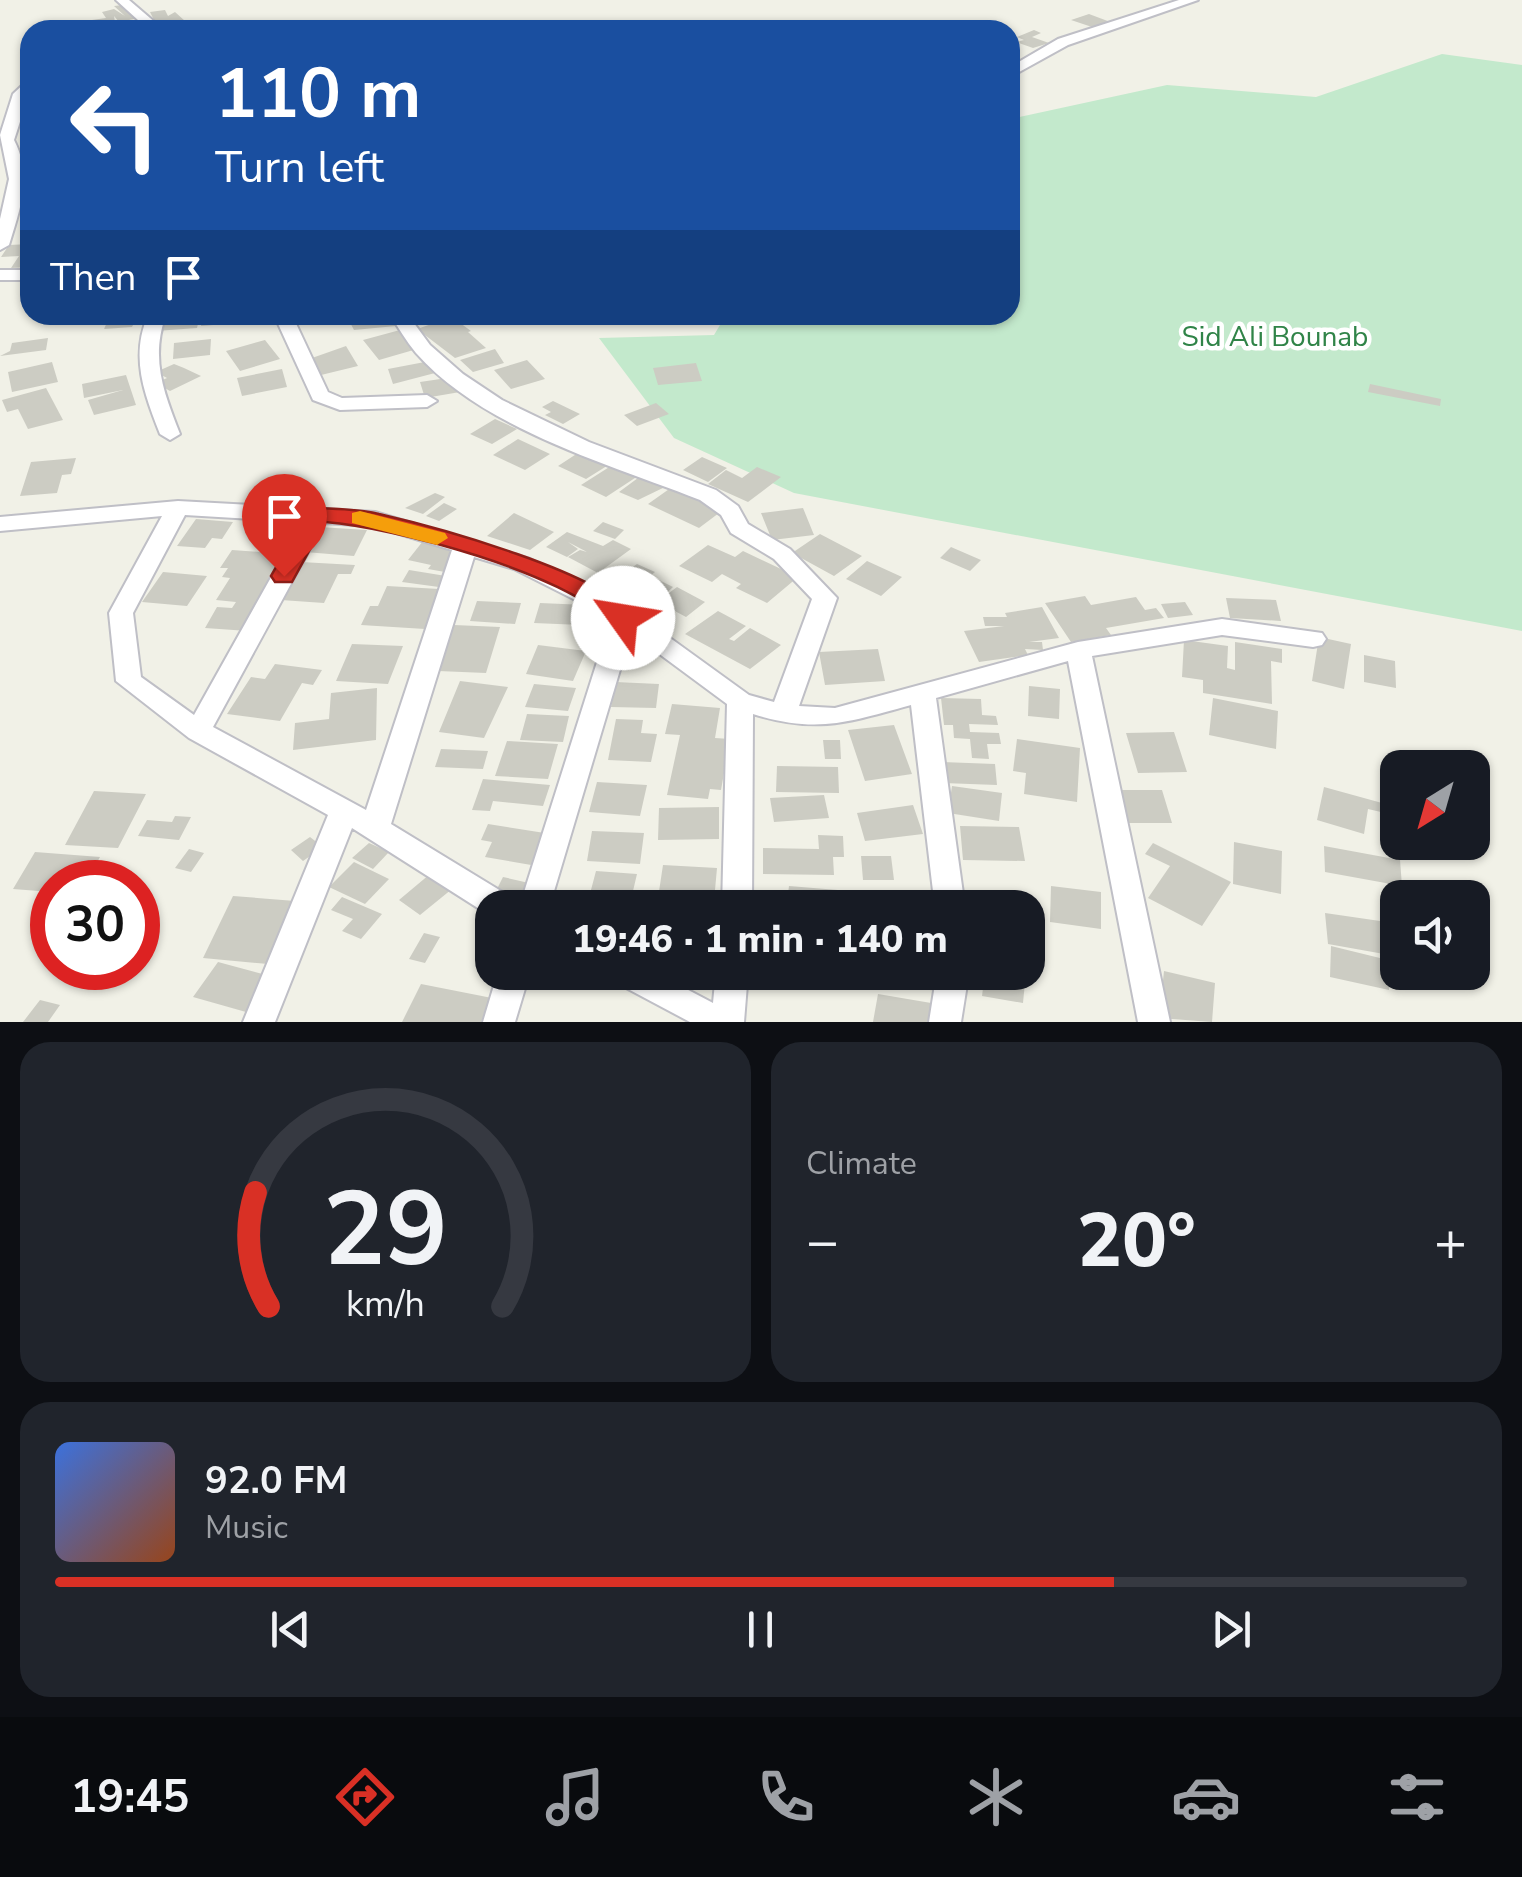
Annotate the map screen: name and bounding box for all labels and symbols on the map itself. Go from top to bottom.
park label: Sid Ali Bounab [1182,318,1368,356]
pin [242,474,327,577]
position arrow [571,566,675,670]
north arrow [1380,750,1490,860]
speed limit sign: 30 [30,860,160,990]

